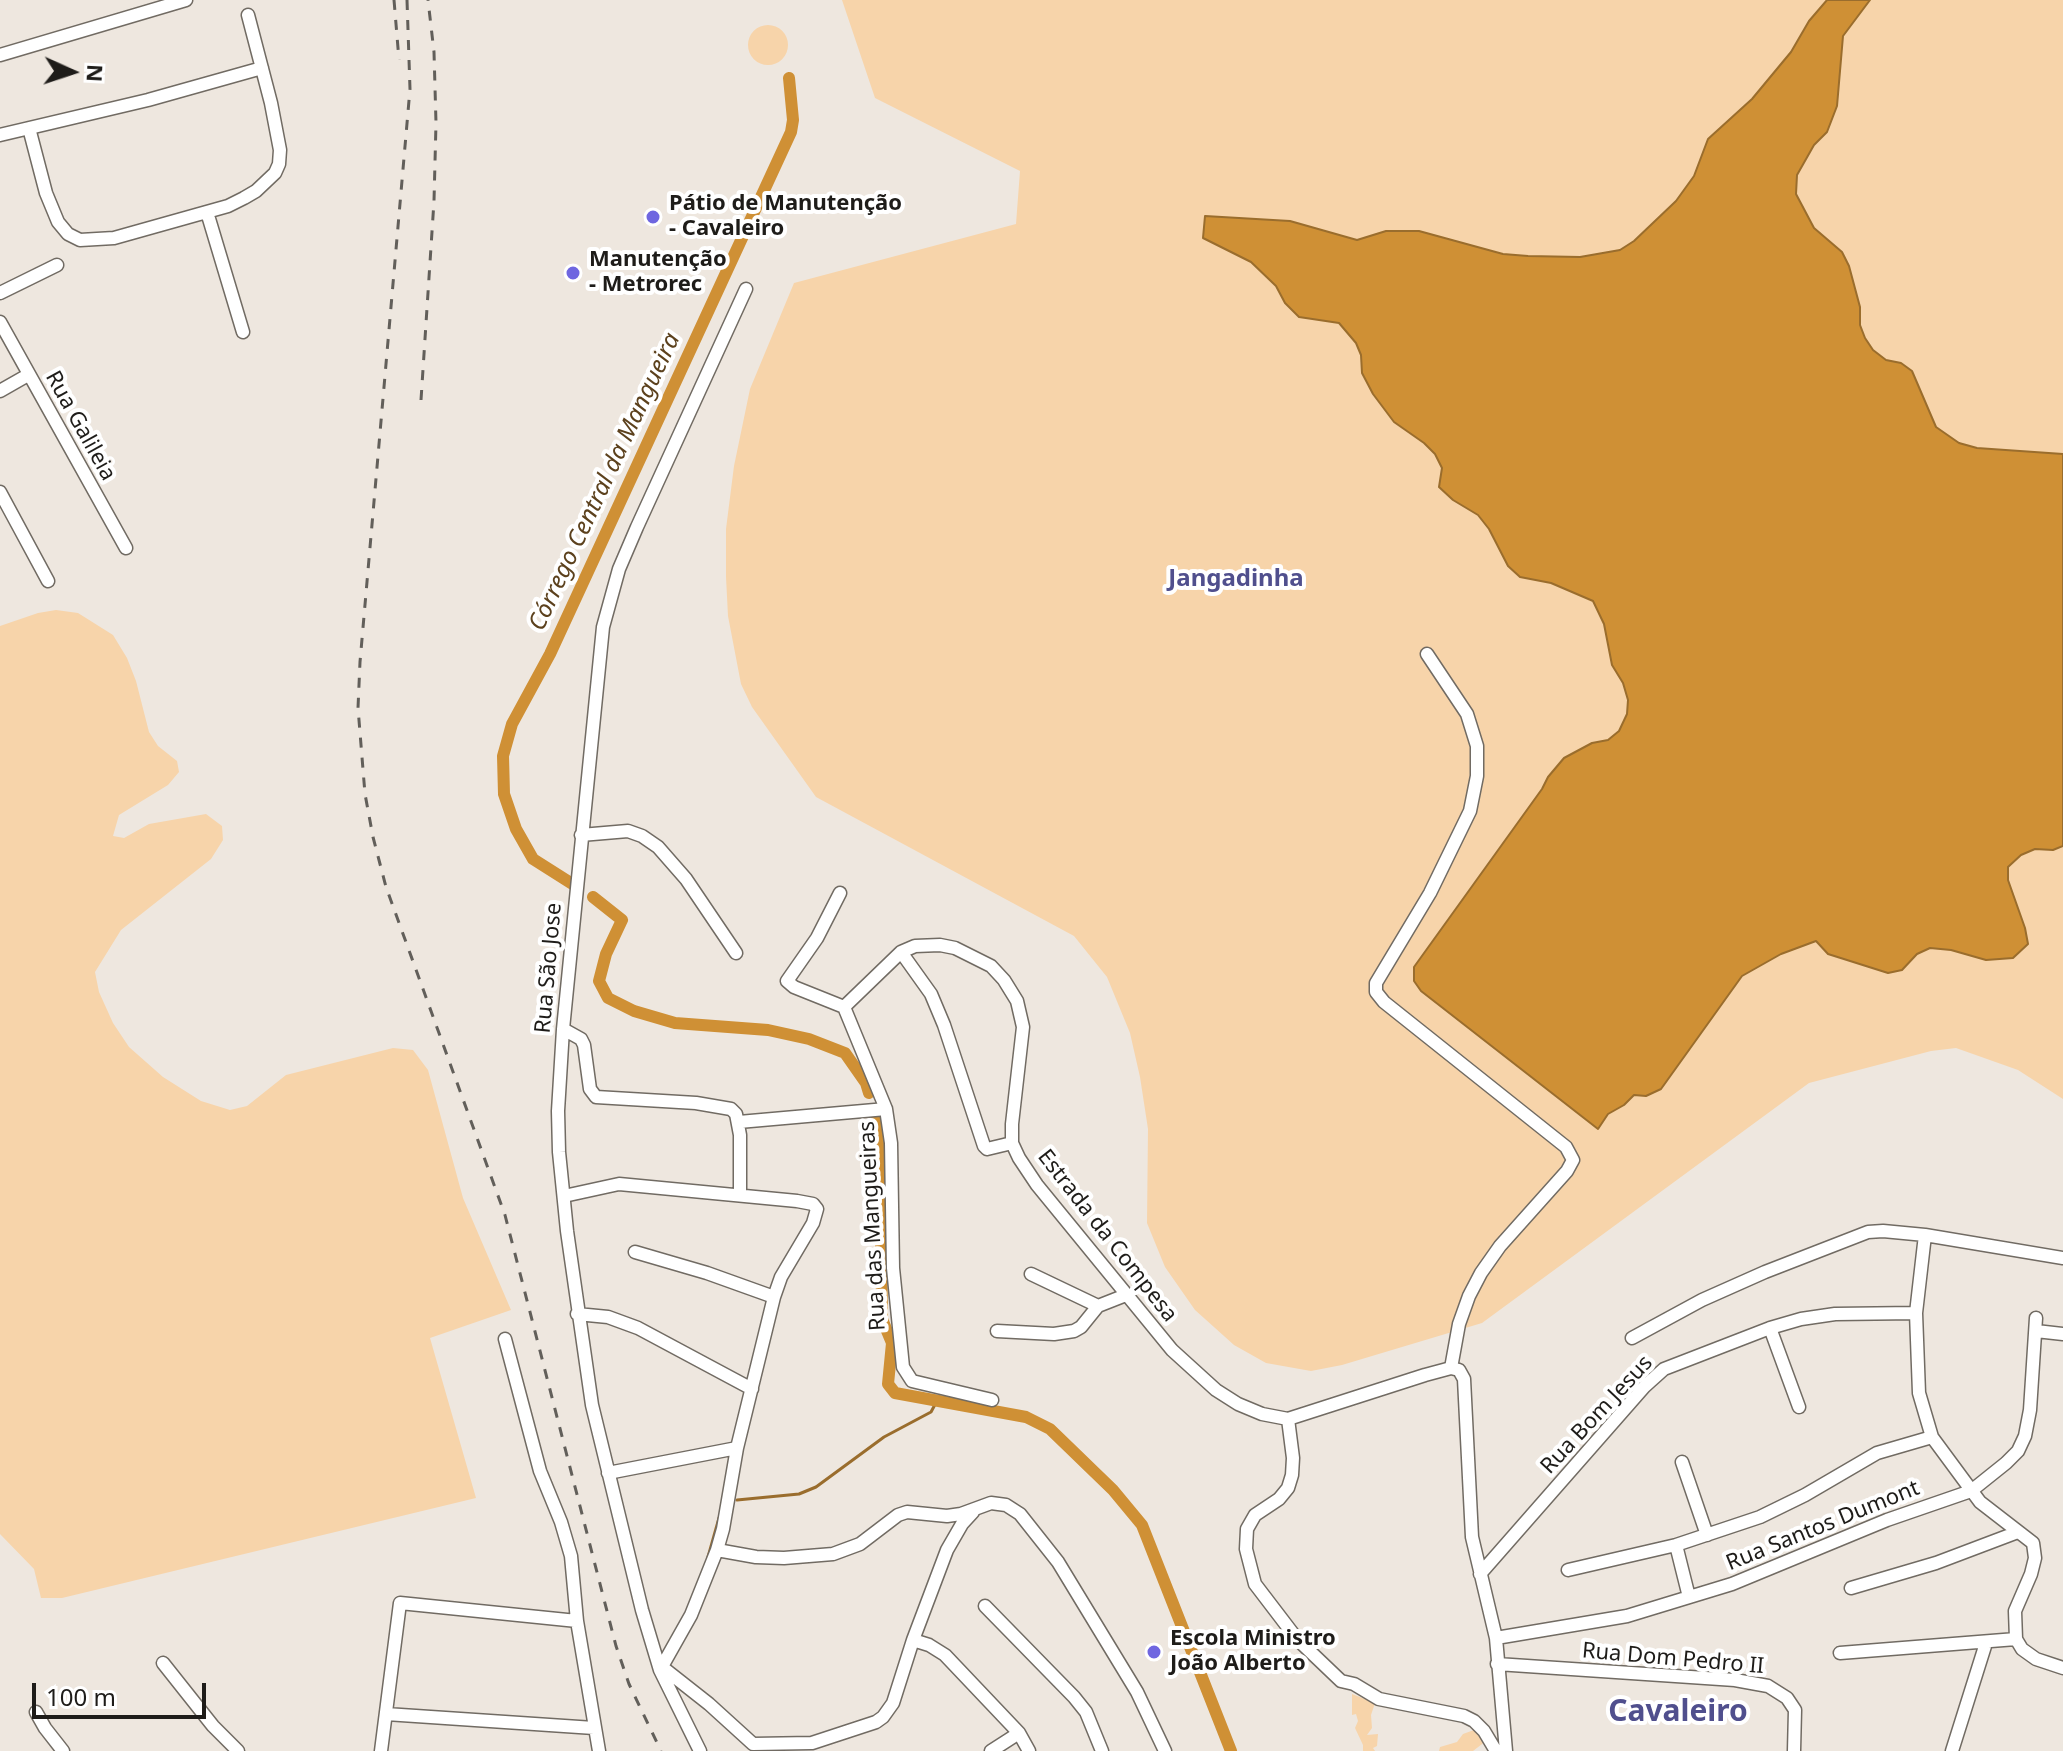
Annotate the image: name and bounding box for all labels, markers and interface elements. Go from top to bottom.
north arrow [32,32,112,112]
text: N [81,64,111,83]
place label: Pátio de Manutenção - Cavaleiro [669,191,902,242]
marker: Pátio de Manutenção - Cavaleiro [644,208,662,226]
place label: Manutenção - Metrorec [589,247,727,298]
marker: Manutenção - Metrorec [564,264,582,282]
water label: Córrego Central da Mangueira [523,329,687,635]
street label: Rua Galileia [39,367,121,485]
district label: Jangadinha [1168,565,1304,593]
street label: Rua São Jose [530,902,568,1034]
street label: Rua das Mangueiras [854,1120,892,1332]
street label: Estrada da Compesa [1031,1145,1183,1327]
street label: Rua Bom Jesus [1535,1350,1659,1480]
street label: Rua Santos Dumont [1723,1475,1923,1577]
place label: Escola Ministro João Alberto [1170,1626,1336,1678]
street label: Rua Dom Pedro II [1581,1638,1765,1680]
marker: Escola Ministro João Alberto [1145,1643,1163,1661]
scale bar [36,1667,210,1717]
text: 100 m [46,1680,116,1713]
district label: Cavaleiro [1608,1694,1748,1730]

